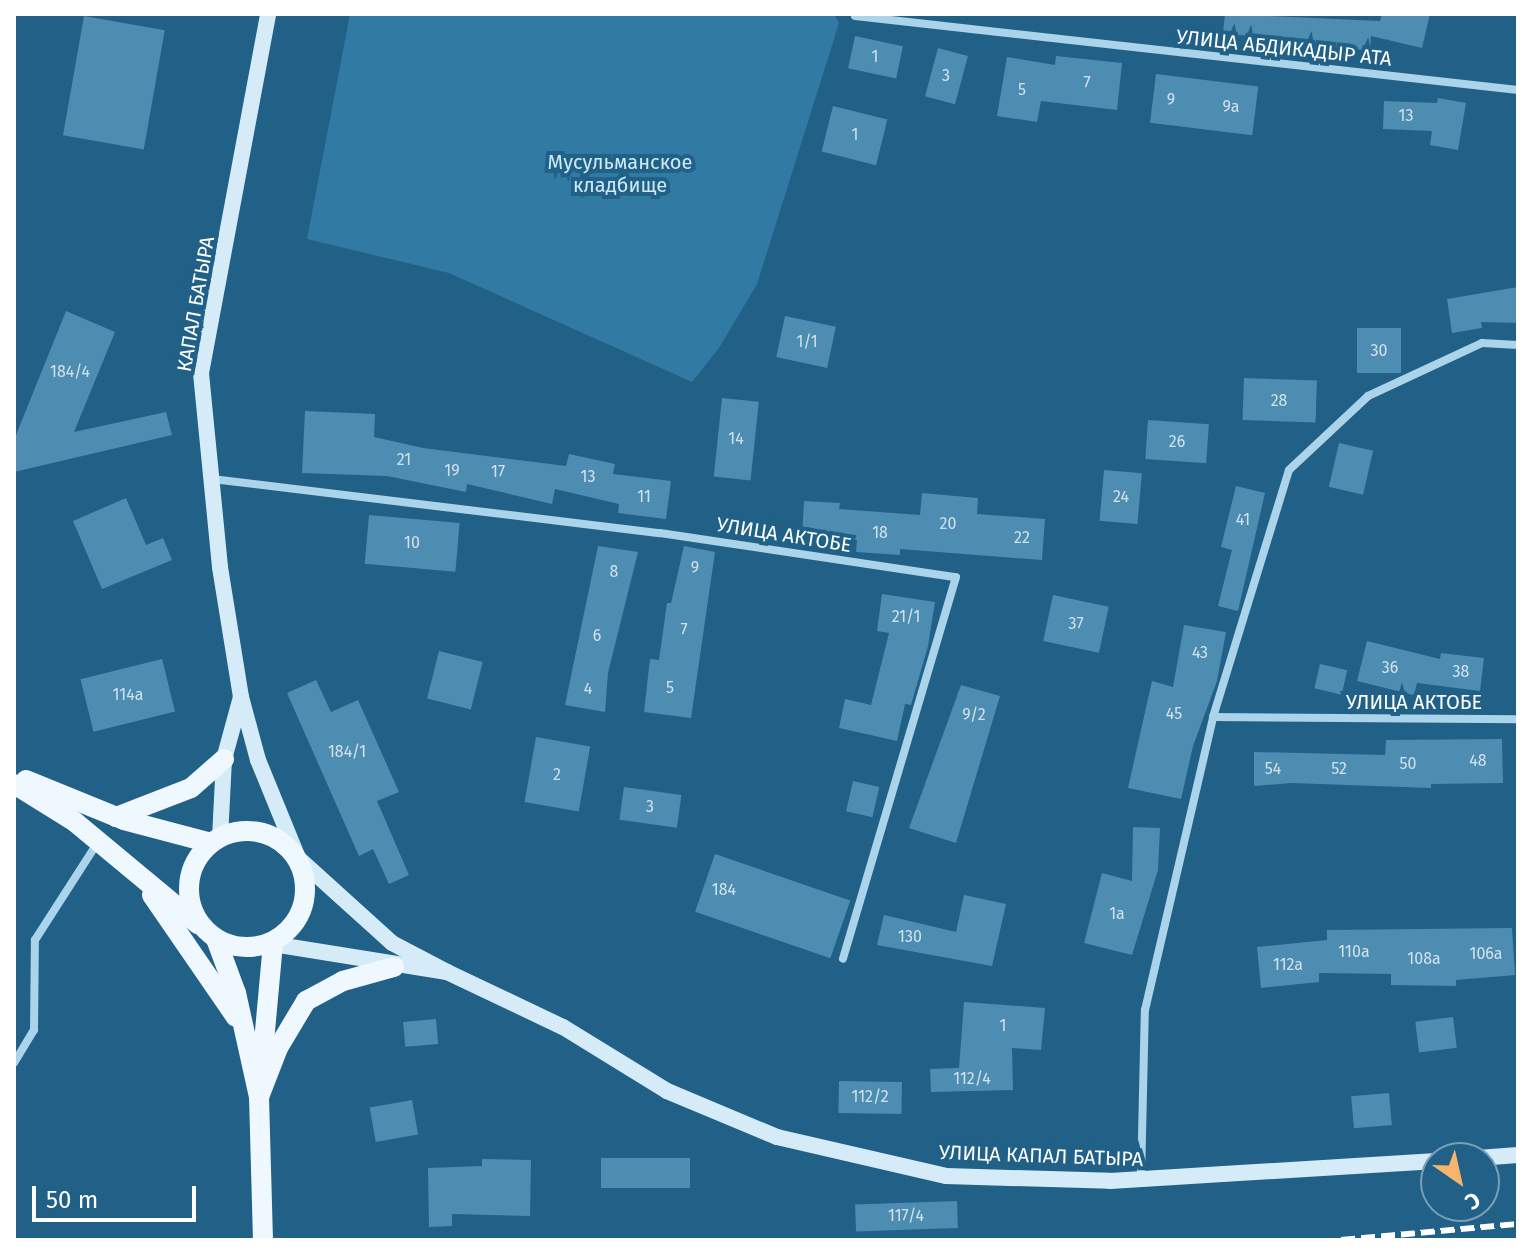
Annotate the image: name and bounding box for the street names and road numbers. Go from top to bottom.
street label: УЛИЦА АБДИКАДЫР АТА [1175,25,1393,71]
street label: КАПАЛ БАТЫРА [172,234,220,374]
street label: УЛИЦА АКТОБЕ [715,512,853,558]
street label: УЛИЦА АКТОБЕ [1346,690,1482,714]
street label: УЛИЦА КАПАЛ БАТЫРА [938,1140,1144,1172]

